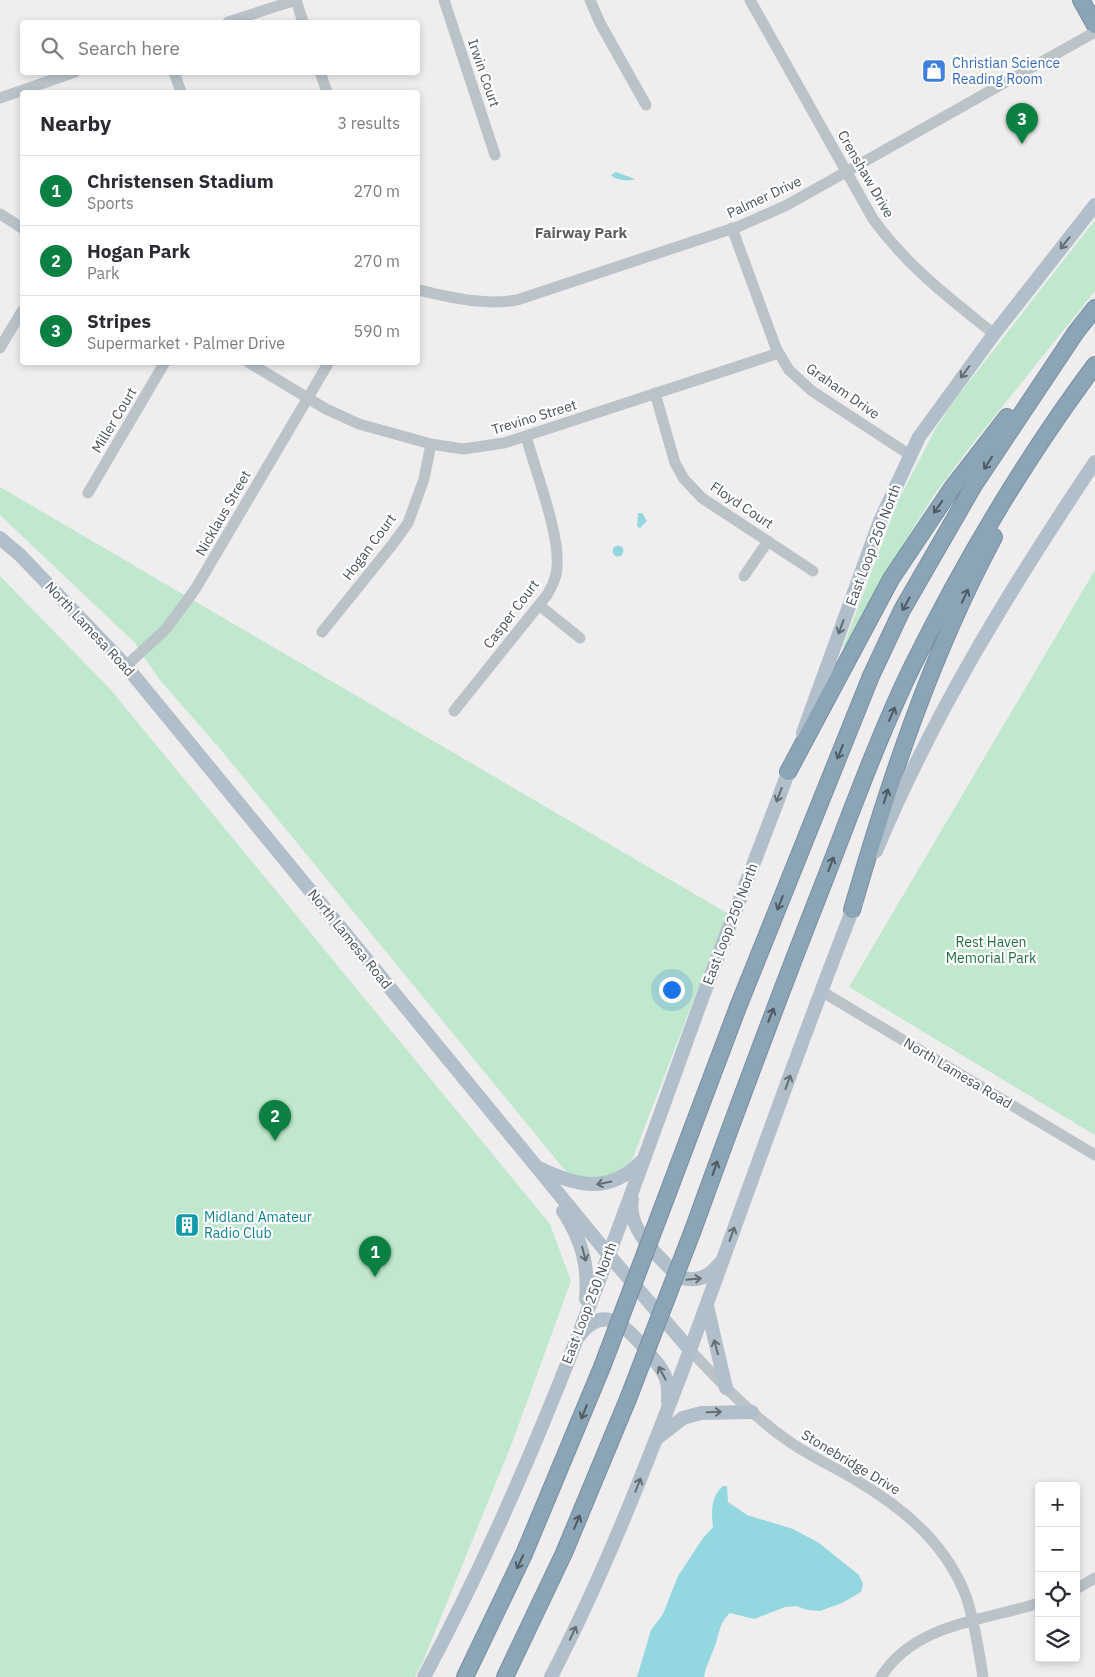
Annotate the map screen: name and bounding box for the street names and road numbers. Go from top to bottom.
street label: Irwin Court [464,37,504,110]
street label: Crenshaw Drive [834,127,898,221]
street label: Palmer Drive [724,172,805,222]
street label: Graham Drive [803,359,884,423]
street label: Miller Court [87,384,141,456]
street label: Trevino Street [489,396,579,438]
street label: Nicklaus Street [191,467,255,559]
street label: Floyd Court [707,477,777,533]
street label: East Loop 250 North [842,482,904,608]
street label: Hogan Court [338,510,400,584]
street label: Casper Court [479,576,543,652]
street label: North Lamesa Road [41,578,139,680]
street label: East Loop 250 North [699,861,761,987]
street label: North Lamesa Road [304,885,396,993]
street label: North Lamesa Road [901,1034,1015,1112]
street label: East Loop 250 North [558,1240,620,1366]
street label: Stonebridge Drive [798,1425,904,1499]

